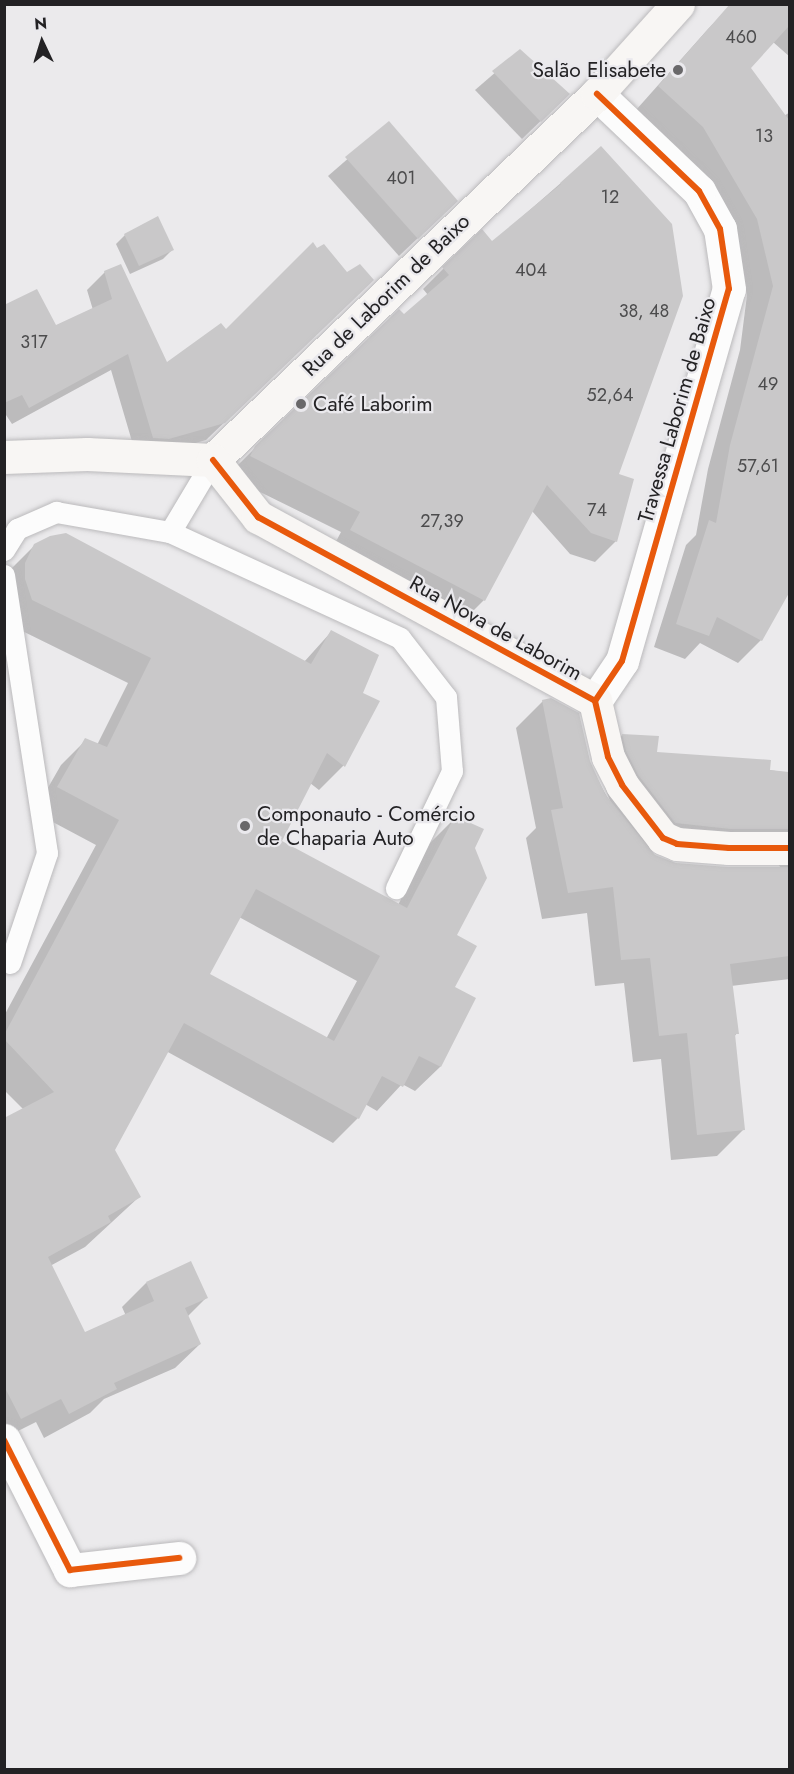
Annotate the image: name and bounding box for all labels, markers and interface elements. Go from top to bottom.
north arrow [12,12,72,72]
text: N [34,12,48,35]
house number: 460 [725,26,757,48]
place label: Salão Elisabete [533,57,666,83]
marker: Salão Elisabete [671,63,685,77]
house number: 13 [755,125,773,147]
house number: 401 [386,167,416,189]
house number: 12 [601,186,619,208]
street label: Rua de Laborim de Baixo [297,209,475,381]
house number: 404 [515,259,547,281]
street label: Travessa Laborim de Baixo [633,295,721,525]
house number: 38, 48 [619,300,669,322]
house number: 317 [20,331,48,353]
house number: 49 [758,373,778,395]
house number: 52,64 [587,384,633,406]
place label: Café Laborim [313,391,433,417]
marker: Café Laborim [294,397,308,411]
house number: 57,61 [737,455,779,477]
house number: 74 [587,499,607,521]
house number: 27,39 [420,510,464,532]
street label: Rua Nova de Laborim [405,570,587,686]
place label: Componauto - Comércio de Chaparia Auto [257,801,475,851]
marker: Componauto - Comércio de Chaparia Auto [238,819,252,833]

